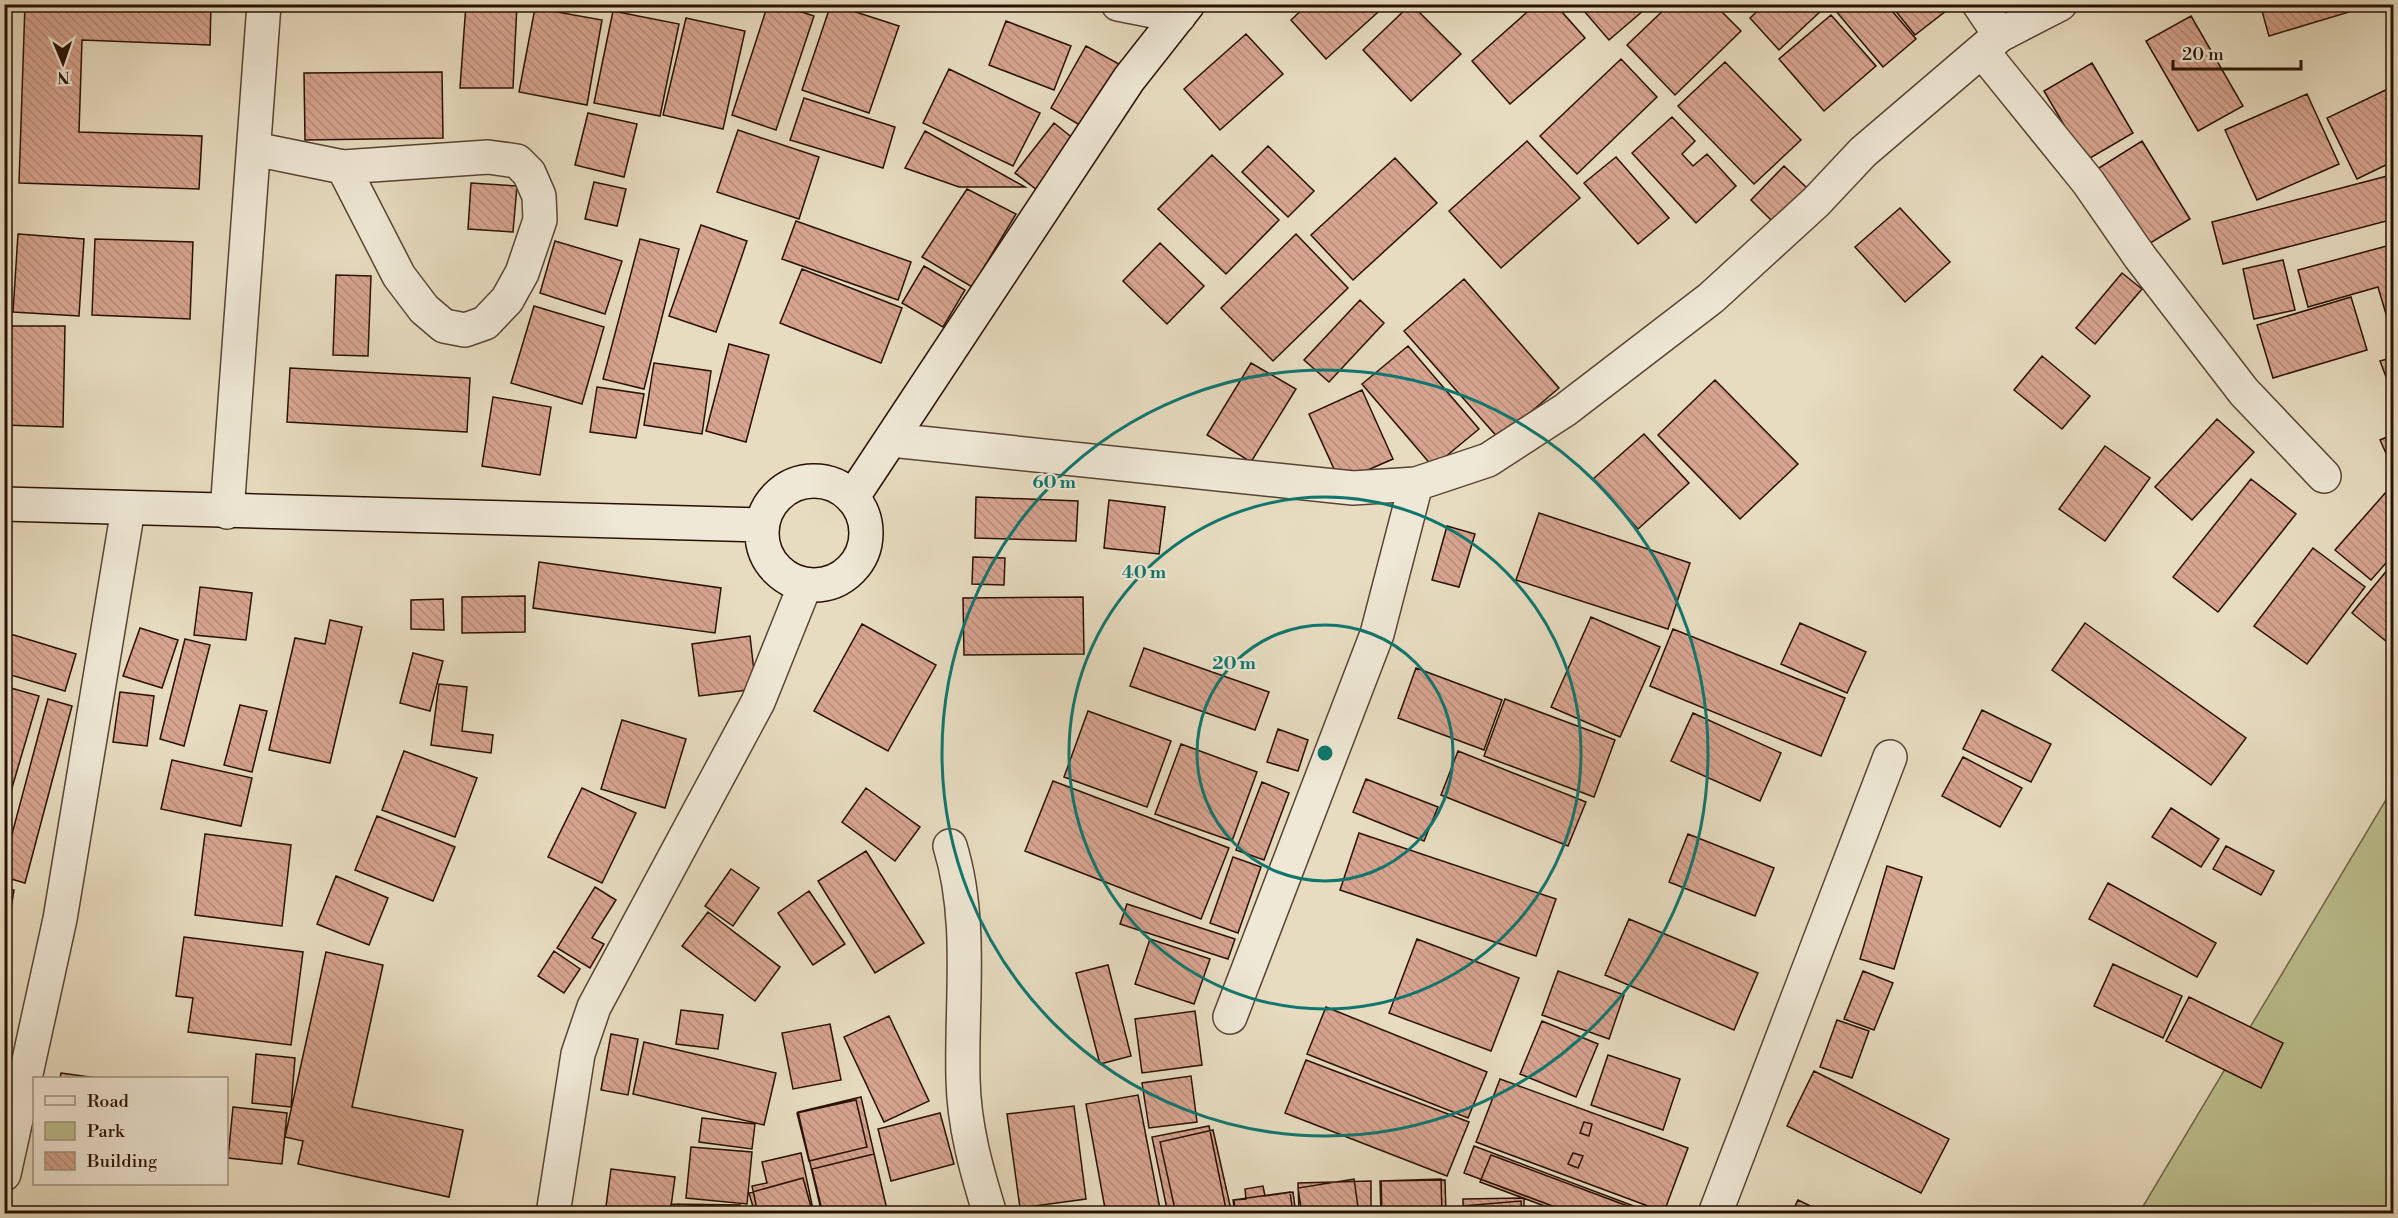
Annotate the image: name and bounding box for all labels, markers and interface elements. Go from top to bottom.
north arrow [33,33,93,93]
scale bar [2173,33,2300,71]
text: 20 m [2182,43,2224,66]
text: N [56,67,70,87]
text: 60 m [1032,471,1076,494]
text: 40 m [1122,561,1167,584]
text: 20 m [1212,652,1256,675]
centre of rings [1315,743,1335,763]
legend [33,1077,228,1185]
text: Road [87,1090,130,1113]
text: Park [87,1120,126,1143]
text: Building [86,1150,158,1173]

